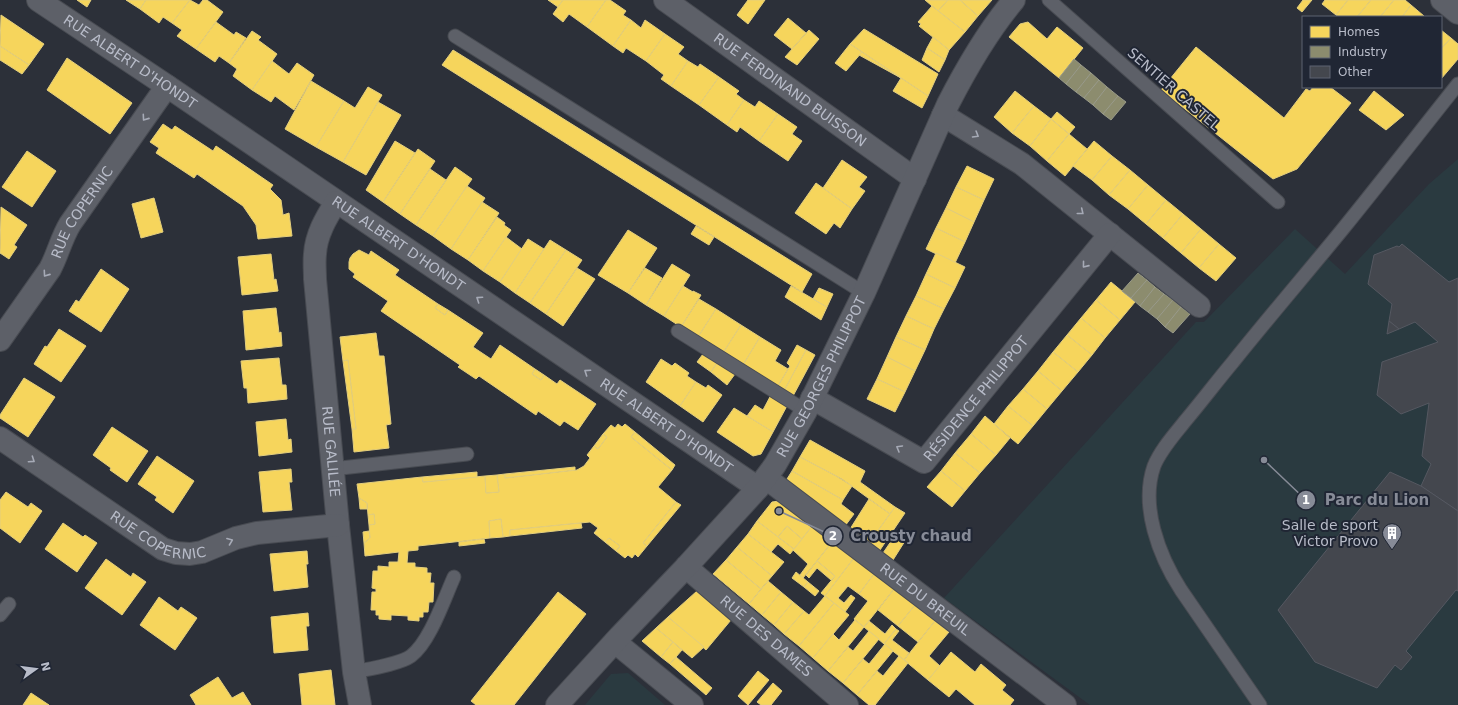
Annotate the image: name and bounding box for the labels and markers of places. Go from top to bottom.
callout: Parc du Lion [1296,487,1437,514]
place label: Salle de sport Victor Provo [1282,517,1379,549]
building icon: Salle de sport Victor Provo [1381,522,1403,550]
callout: Crousty chaud [823,523,980,550]

